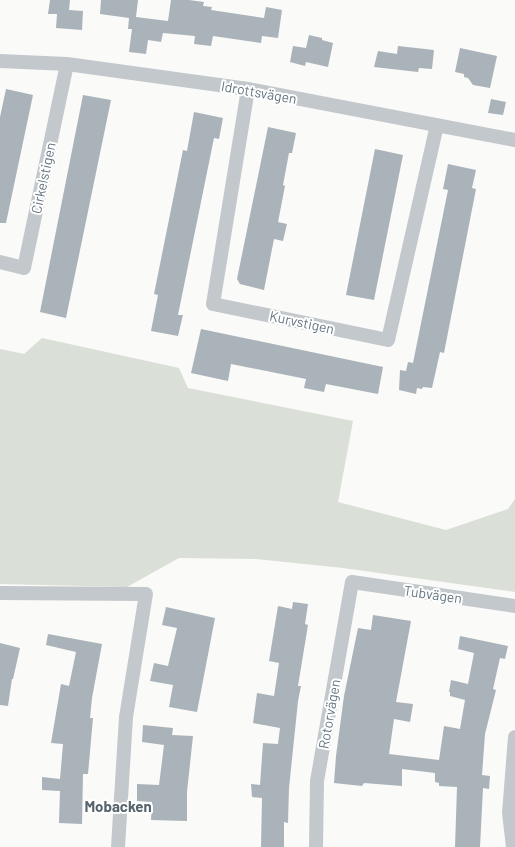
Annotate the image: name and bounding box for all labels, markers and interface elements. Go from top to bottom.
street label: Idrottsvägen [220,77,298,107]
street label: Cirkelstigen [27,141,59,215]
street label: Kurvstigen [268,307,336,337]
street label: Tubvägen [403,582,463,606]
street label: Rotorvägen [315,678,343,750]
district label: Mobacken [84,797,152,815]

